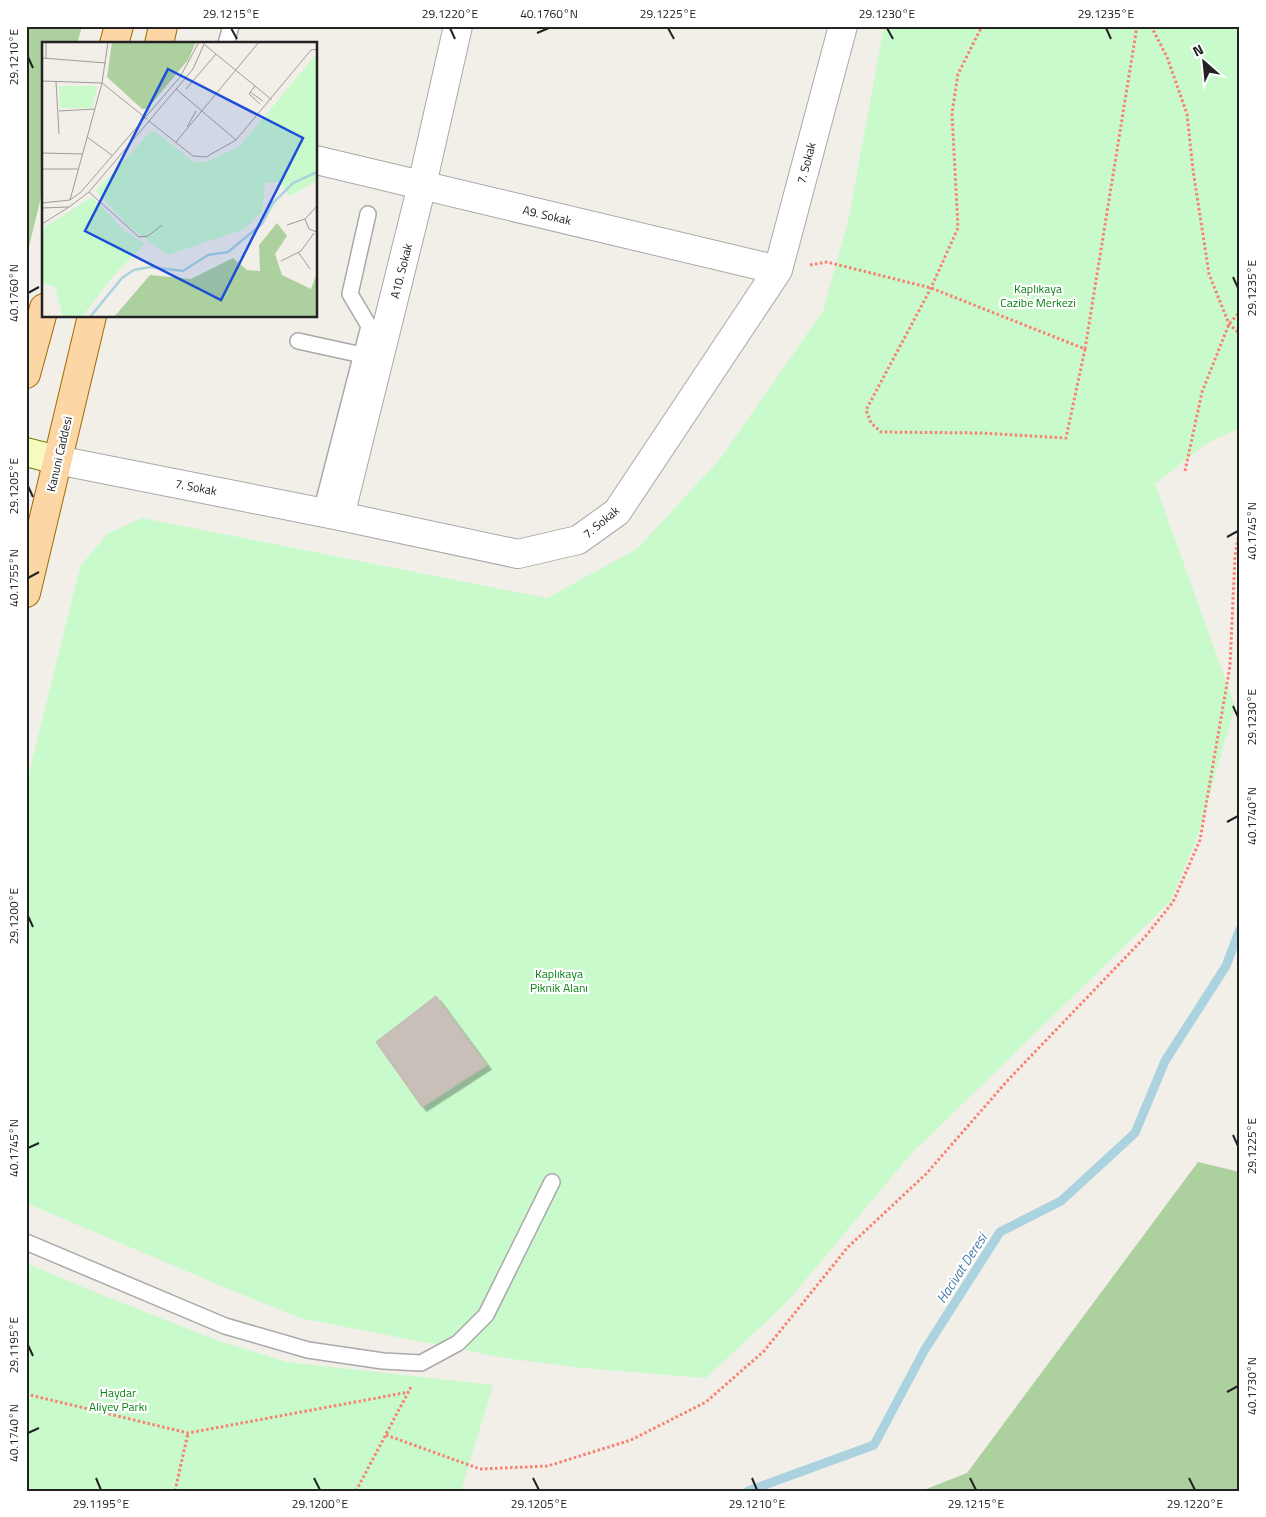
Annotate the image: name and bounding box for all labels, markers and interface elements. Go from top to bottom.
text: 29.1215°E [203,4,259,23]
text: 29.1220°E [422,4,478,23]
text: 40.1760°N [520,4,578,23]
text: 29.1225°E [640,4,696,23]
text: 29.1230°E [859,4,915,23]
text: 29.1235°E [1078,4,1134,23]
text: 29.1210°E [4,29,23,85]
north arrow [1178,38,1228,88]
text: N [1189,38,1207,62]
inset map [42,42,318,318]
street label: 7. Sokak [791,140,821,186]
street label: A9. Sokak [521,200,573,230]
street label: A10. Sokak [385,241,417,301]
text: 29.1235°E [1242,260,1261,316]
text: 40.1760°N [4,264,23,322]
park label: Kaplıkaya Cazibe Merkezi [1000,279,1076,312]
street label: Kanuni Caddesi [41,414,77,494]
text: 29.1205°E [4,458,23,514]
street label: 7. Sokak [173,474,219,500]
street label: 7. Sokak [579,501,623,543]
text: 40.1745°N [1242,502,1261,560]
text: 40.1755°N [4,549,23,607]
text: 29.1230°E [1242,689,1261,745]
text: 40.1740°N [1242,787,1261,845]
text: 29.1200°E [4,888,23,944]
park label: Kaplıkaya Piknik Alanı [530,964,588,997]
text: 29.1225°E [1242,1118,1261,1174]
text: 40.1745°N [4,1119,23,1177]
water label: Hacivat Deresi [931,1227,993,1307]
text: 29.1195°E [4,1317,23,1373]
text: 40.1730°N [1242,1357,1261,1415]
park label: Haydar Aliyev Parkı [89,1383,147,1416]
text: 40.1740°N [4,1404,23,1462]
text: 29.1195°E [73,1494,129,1513]
text: 29.1200°E [292,1494,348,1513]
text: 29.1205°E [511,1494,567,1513]
text: 29.1210°E [729,1494,785,1513]
text: 29.1215°E [948,1494,1004,1513]
text: 29.1220°E [1167,1494,1223,1513]

